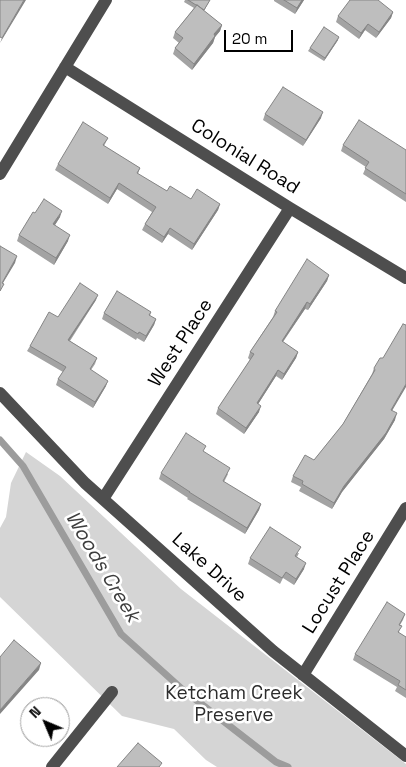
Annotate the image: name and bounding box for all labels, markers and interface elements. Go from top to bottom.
scale bar [226,20,295,52]
text: 20 m [232,29,267,48]
street label: Colonial Road [186,115,304,199]
street label: West Place [144,295,218,391]
water label: Woods Creek [60,507,144,627]
street label: Locust Place [298,526,380,638]
street label: Lake Drive [167,529,251,607]
park label: Ketcham Creek Preserve [165,683,303,727]
north arrow [20,697,70,747]
text: N [25,702,45,722]

